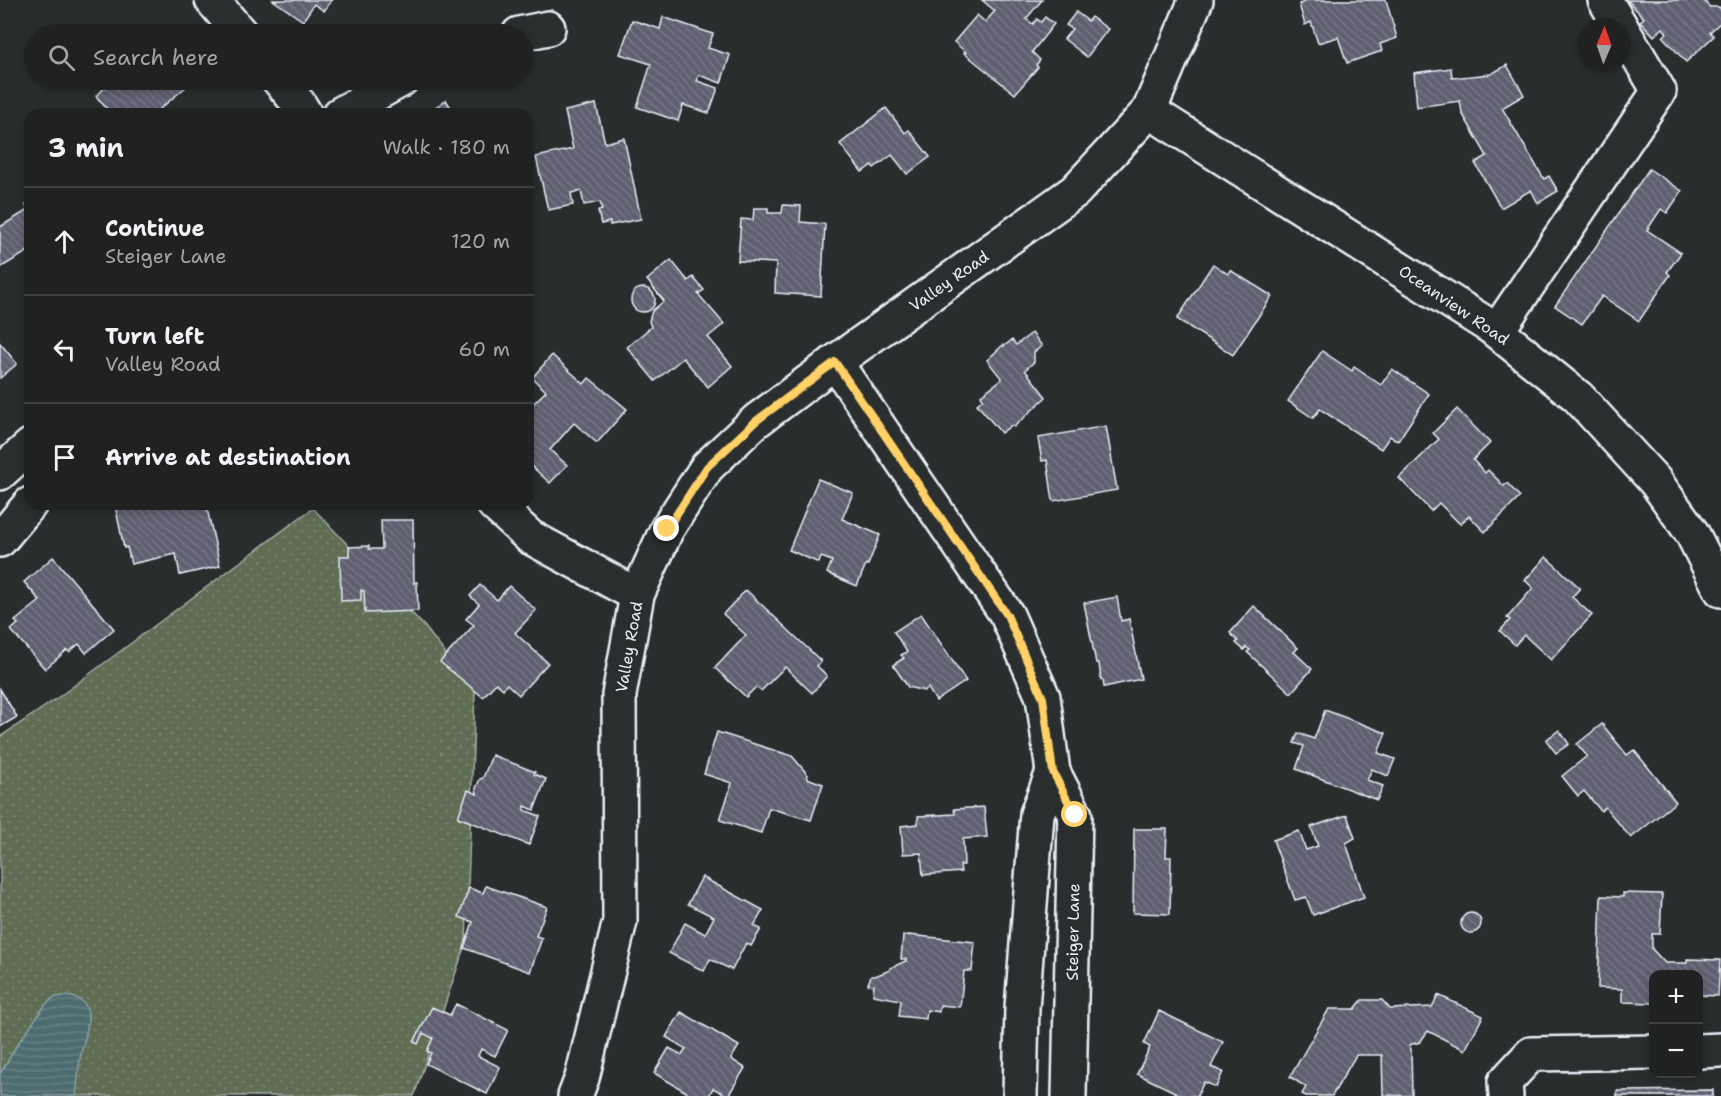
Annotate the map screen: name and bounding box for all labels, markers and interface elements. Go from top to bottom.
north arrow [1577,18,1631,72]
search box [24,24,534,90]
icon: search [45,41,78,74]
text: Search here [93,43,219,72]
text: 3 min [48,130,124,165]
text: Walk · 180 m [383,134,510,160]
text: Continue [105,214,205,243]
icon: ahead [48,225,81,258]
text: 120 m [451,228,510,254]
text: Steiger Lane [105,243,227,269]
street label: Valley Road [905,246,993,316]
street label: Oceanview Road [1395,260,1513,350]
text: Turn left [105,322,204,351]
icon: left [48,333,81,366]
text: 60 m [458,336,510,362]
text: Valley Road [105,351,221,377]
icon: arrive [48,441,81,474]
text: Arrive at destination [105,443,351,472]
route end [653,515,679,541]
street label: Valley Road [611,600,647,694]
route start [1061,801,1087,827]
street label: Steiger Lane [1062,883,1084,981]
map controls [1649,970,1703,1078]
button: + [1649,970,1703,1024]
button: − [1649,1024,1703,1078]

